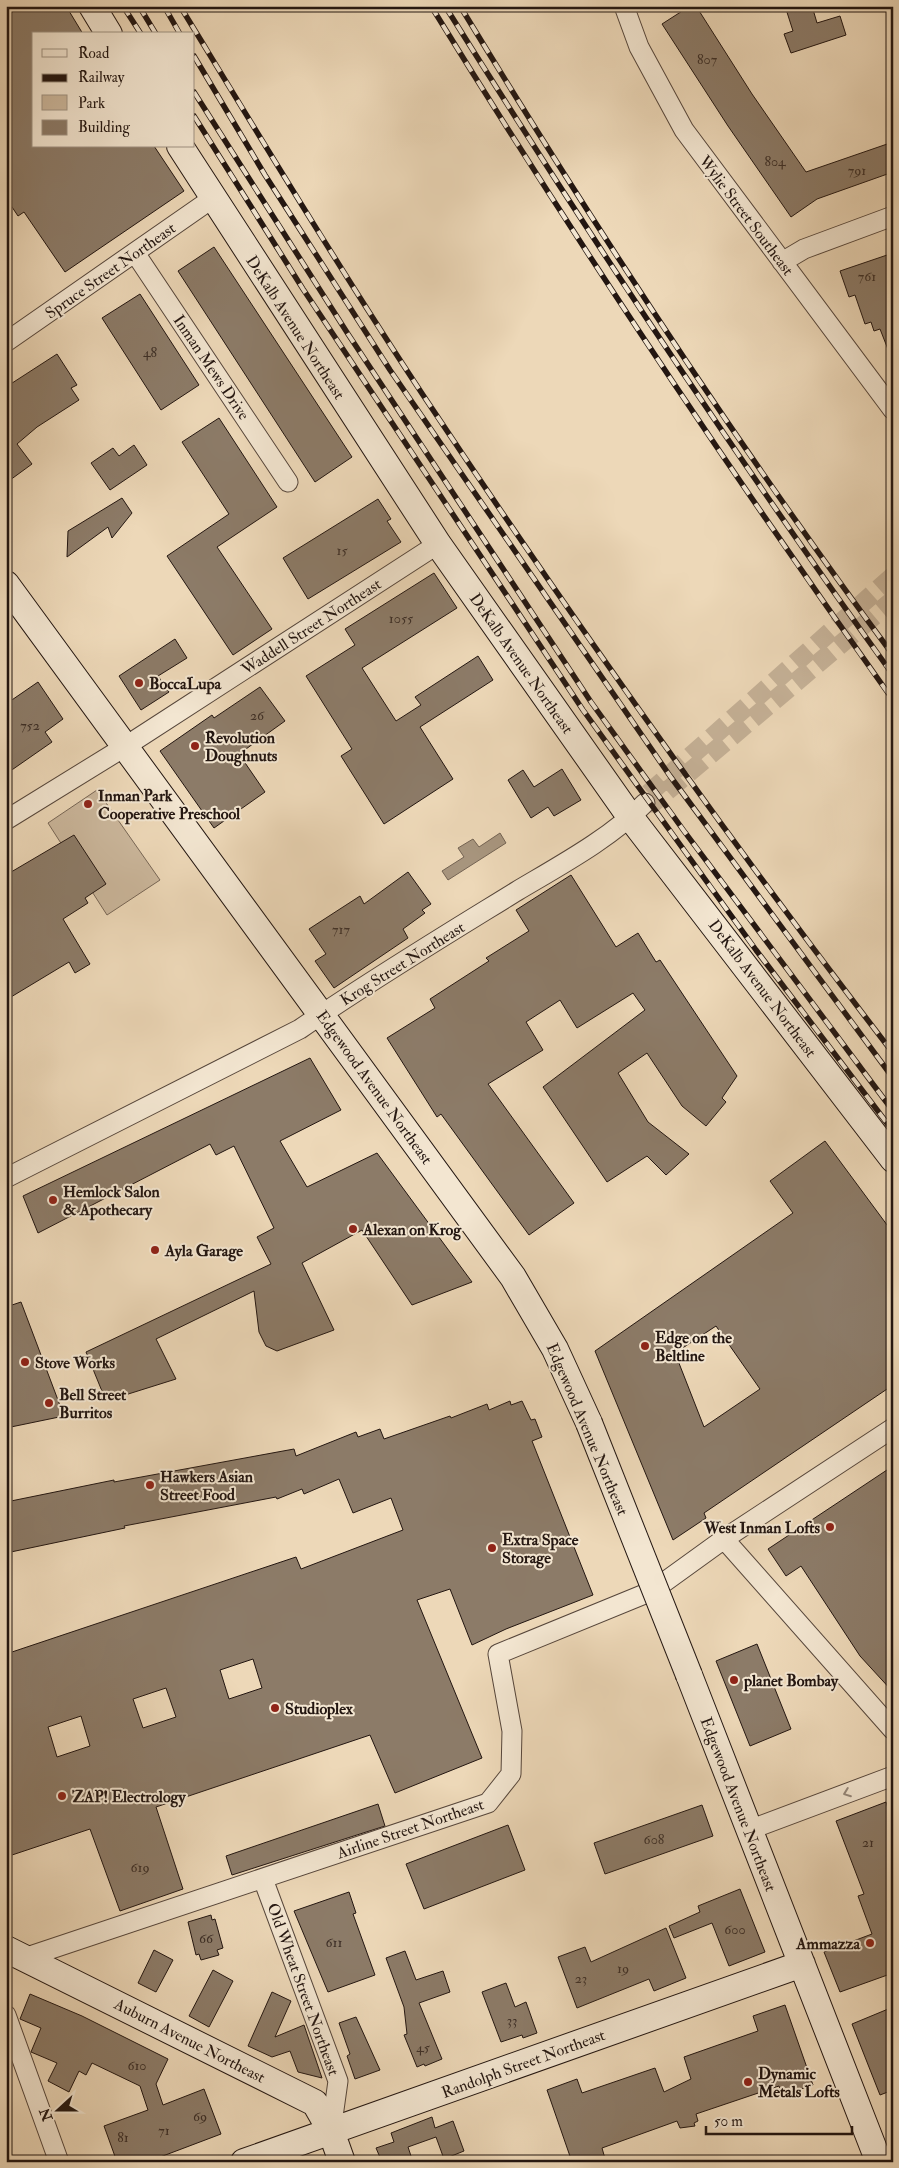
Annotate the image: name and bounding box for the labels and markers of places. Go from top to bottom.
place label: BoccaLupa [149,674,222,695]
marker: BoccaLupa [133,677,145,689]
place label: Revolution Doughnuts [205,728,278,767]
marker: Revolution Doughnuts [189,740,201,752]
place label: Inman Park Cooperative Preschool [98,786,241,825]
marker: Inman Park Cooperative Preschool [82,798,94,810]
place label: Hemlock Salon & Apothecary [63,1182,160,1221]
marker: Hemlock Salon & Apothecary [47,1194,59,1206]
place label: Alexan on Krog [362,1220,462,1241]
marker: Alexan on Krog [347,1223,359,1235]
place label: Ayla Garage [164,1241,243,1262]
marker: Ayla Garage [149,1244,161,1256]
place label: Edge on the Beltline [655,1328,732,1366]
marker: Edge on the Beltline [639,1340,651,1352]
place label: Stove Works [35,1353,115,1373]
marker: Stove Works [19,1356,31,1368]
place label: Bell Street Burritos [59,1385,127,1423]
marker: Bell Street Burritos [43,1397,55,1409]
place label: Hawkers Asian Street Food [160,1467,254,1505]
marker: Hawkers Asian Street Food [144,1479,156,1491]
place label: West Inman Lofts [703,1518,821,1538]
marker: West Inman Lofts [824,1521,836,1533]
place label: Extra Space Storage [502,1530,579,1569]
marker: Extra Space Storage [486,1542,498,1554]
place label: planet Bombay [743,1671,839,1692]
marker: planet Bombay [728,1674,740,1686]
place label: Studioplex [285,1699,354,1720]
marker: Studioplex [269,1702,281,1714]
place label: ZAP! Electrology [72,1787,187,1808]
marker: ZAP! Electrology [56,1790,68,1802]
place label: Ammazza [795,1934,860,1954]
marker: Ammazza [864,1937,876,1949]
place label: Dynamic Metals Lofts [757,2064,840,2102]
marker: Dynamic Metals Lofts [742,2076,754,2088]

